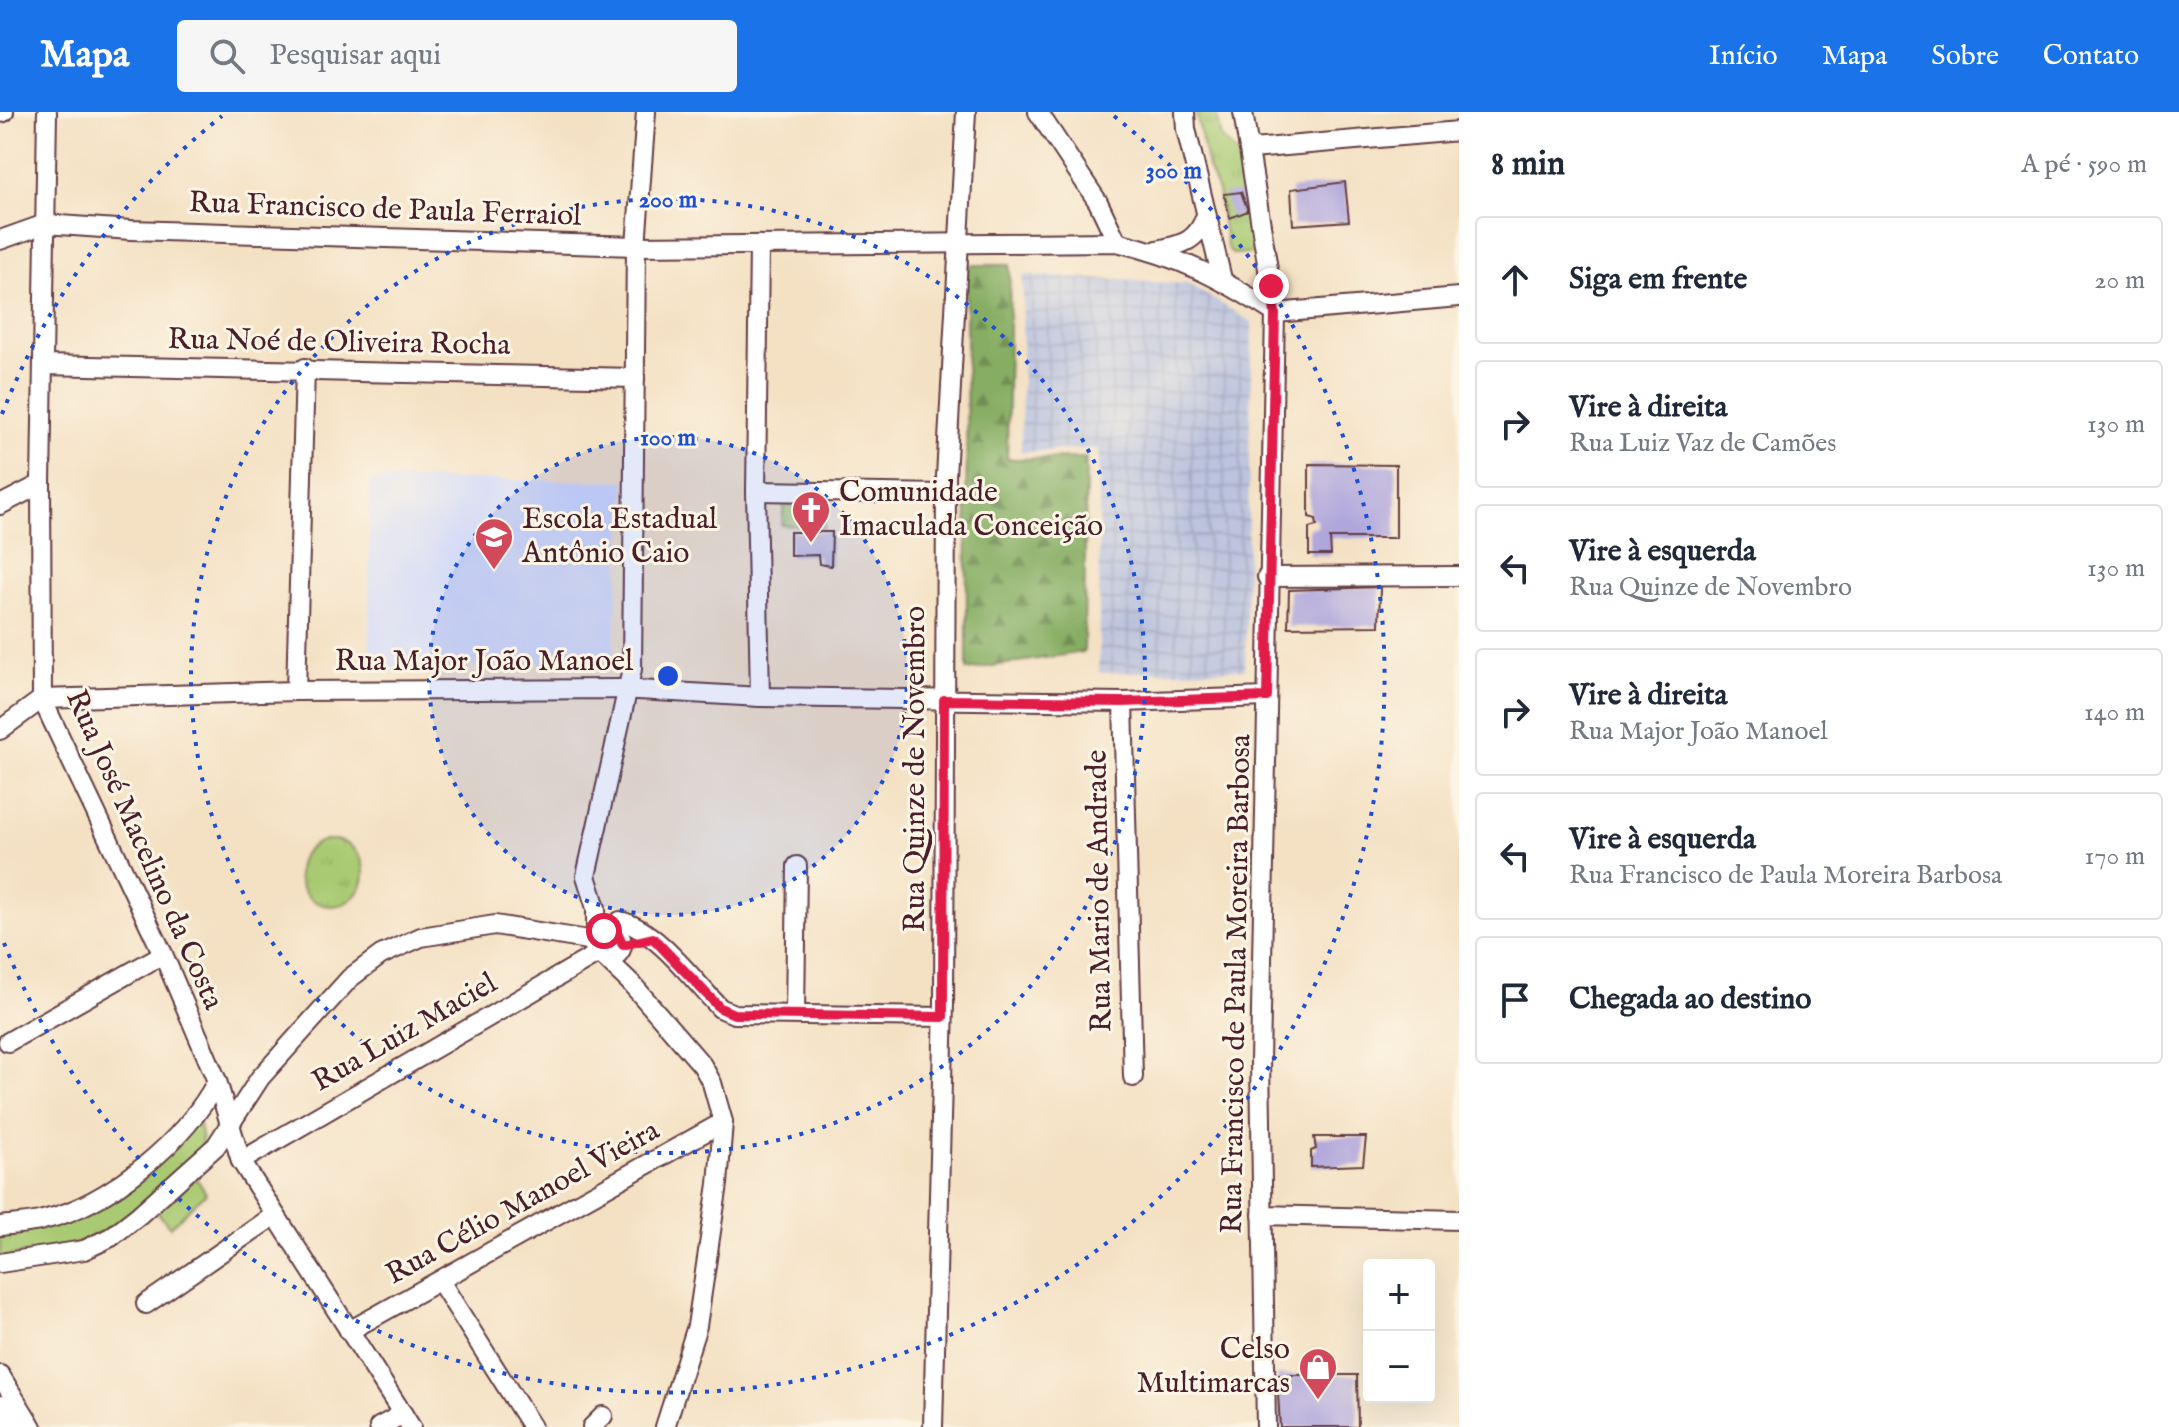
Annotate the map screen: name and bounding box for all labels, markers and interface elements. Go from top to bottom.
search box [177,20,737,92]
text: Mapa [40,32,129,80]
icon: search [205,34,249,78]
text: Pesquisar aqui [269,37,441,75]
text: Início [1709,39,1778,74]
text: Mapa [1822,39,1887,74]
text: Sobre [1931,39,1999,74]
text: Contato [2043,39,2139,74]
text: 8 min [1491,143,1565,186]
text: A pé · 590 m [2021,148,2147,181]
text: 300 m [1146,156,1203,187]
street label: Rua Francisco de Paula Ferraiol [188,184,583,236]
text: 200 m [639,185,698,216]
icon: ahead [1493,258,1537,302]
text: Siga em frente [1569,261,1747,299]
text: 20 m [2094,264,2145,297]
route end [1253,268,1289,304]
street label: Rua Noé de Oliveira Rocha [167,321,511,365]
text: Vire à direita [1569,389,1728,427]
icon: right [1493,402,1537,446]
text: 130 m [2087,408,2145,441]
text: 100 m [640,423,697,454]
text: Rua Luiz Vaz de Camões [1569,427,1836,460]
place label: Comunidade Imaculada Conceição [839,474,1103,546]
church icon: Comunidade Imaculada Conceição [790,489,832,544]
place label: Escola Estadual Antônio Caio [521,501,718,573]
school or university icon: Escola Estadual Antônio Caio [473,516,515,571]
text: Vire à esquerda [1569,533,1756,571]
icon: left [1493,546,1537,590]
text: 130 m [2087,552,2145,585]
text: Rua Quinze de Novembro [1569,571,1852,604]
street label: Rua Quinze de Novembro [897,606,935,932]
street label: Rua Major João Manoel [335,643,634,681]
centre of rings [654,662,682,690]
text: Vire à direita [1569,677,1728,715]
street label: Rua José Macelino da Costa [56,684,232,1016]
icon: right [1493,690,1537,734]
text: 140 m [2084,696,2145,729]
text: Rua Major João Manoel [1569,715,1828,748]
street label: Rua Francisco de Paula Moreira Barbosa [1214,734,1260,1234]
street label: Rua Mario de Andrade [1079,749,1121,1033]
text: Vire à esquerda [1569,821,1756,859]
icon: left [1493,834,1537,878]
text: 170 m [2085,840,2145,873]
text: Rua Francisco de Paula Moreira Barbosa [1569,859,2002,892]
route start [586,913,622,949]
street label: Rua Luiz Maciel [306,964,505,1101]
icon: arrive [1493,978,1537,1022]
text: Chegada ao destino [1569,981,1811,1019]
street label: Rua Célio Manoel Vieira [380,1112,666,1294]
map controls [1363,1259,1435,1403]
button: + [1363,1259,1435,1331]
place label: Celso Multimarcas [1136,1331,1290,1403]
button: − [1363,1331,1435,1403]
shop icon: Celso Multimarcas [1297,1346,1339,1401]

